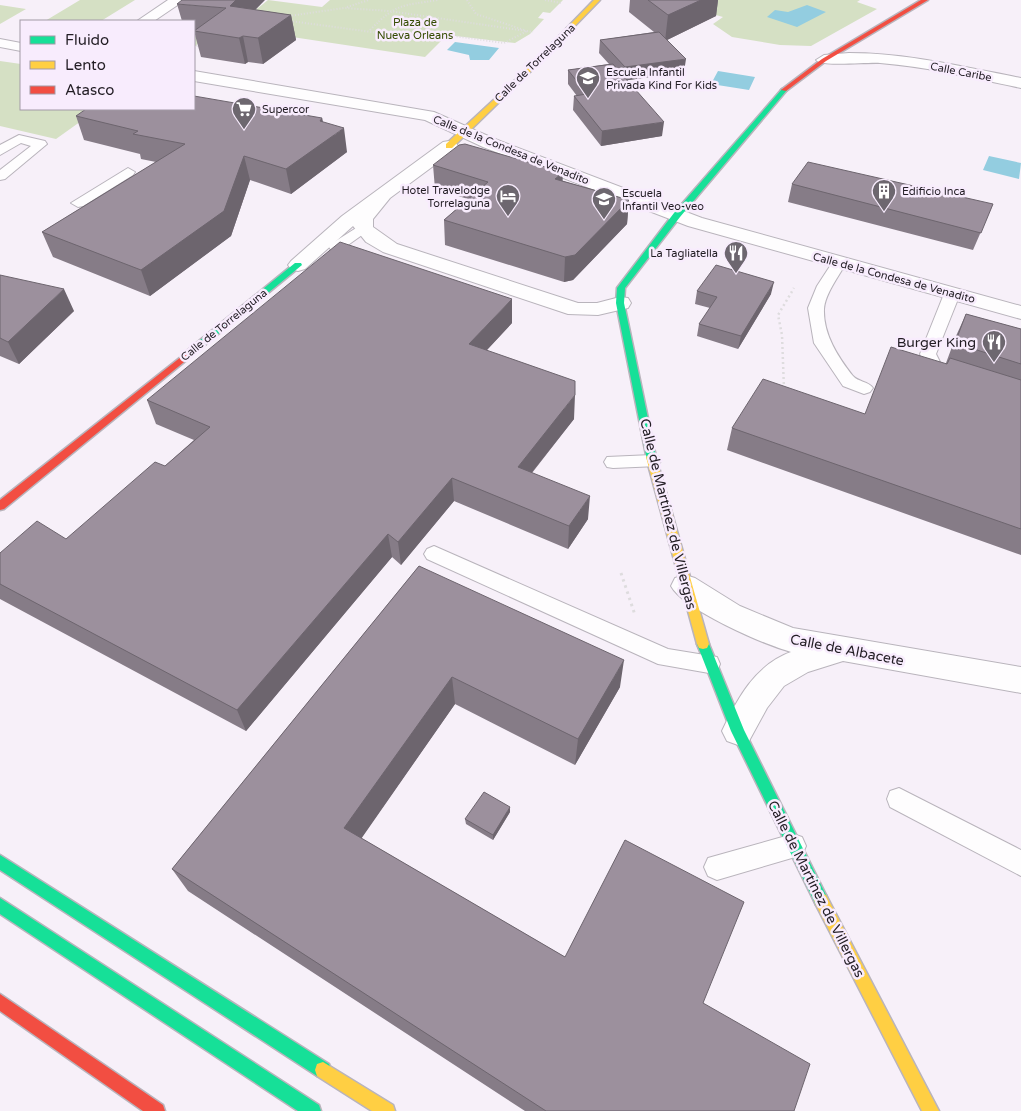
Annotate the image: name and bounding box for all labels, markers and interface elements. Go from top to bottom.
park label: Plaza de Nueva Orleans [377,16,453,42]
legend [20,20,195,110]
street label: Calle de Torrelaguna [492,21,578,105]
text: Fluido [65,31,109,49]
text: Lento [65,56,106,74]
street label: Calle Caribe [929,60,993,84]
school or university icon: Escuela Infantil Privada Kind For Kids [575,65,601,99]
place label: Escuela Infantil Privada Kind For Kids [606,66,717,92]
text: Atasco [65,81,114,99]
supermarket icon: Supercor [231,96,257,130]
place label: Supercor [262,103,310,116]
street label: Calle de la Condesa de Venadito [431,113,591,187]
building icon: Edificio Inca [871,178,897,212]
hotel icon: Hotel Travelodge Torrelaguna [495,183,521,217]
place label: Hotel Travelodge Torrelaguna [401,184,490,210]
place label: Edificio Inca [902,185,965,198]
school or university icon: Escuela Infantil Veo-veo [591,186,617,220]
place label: Escuela Infantil Veo-veo [622,187,704,213]
restaurant icon: La Tagliatella [723,240,749,274]
place label: La Tagliatella [650,247,718,260]
street label: Calle de la Condesa de Venadito [812,250,977,306]
street label: Calle de Torrelaguna [178,286,270,364]
restaurant icon: Burger King [981,329,1007,363]
place label: Burger King [897,334,976,351]
street label: Calle de Martínez de Villergas [636,417,700,611]
street label: Calle de Albacete [789,631,905,669]
street label: Calle de Martínez de Villergas [764,798,868,980]

